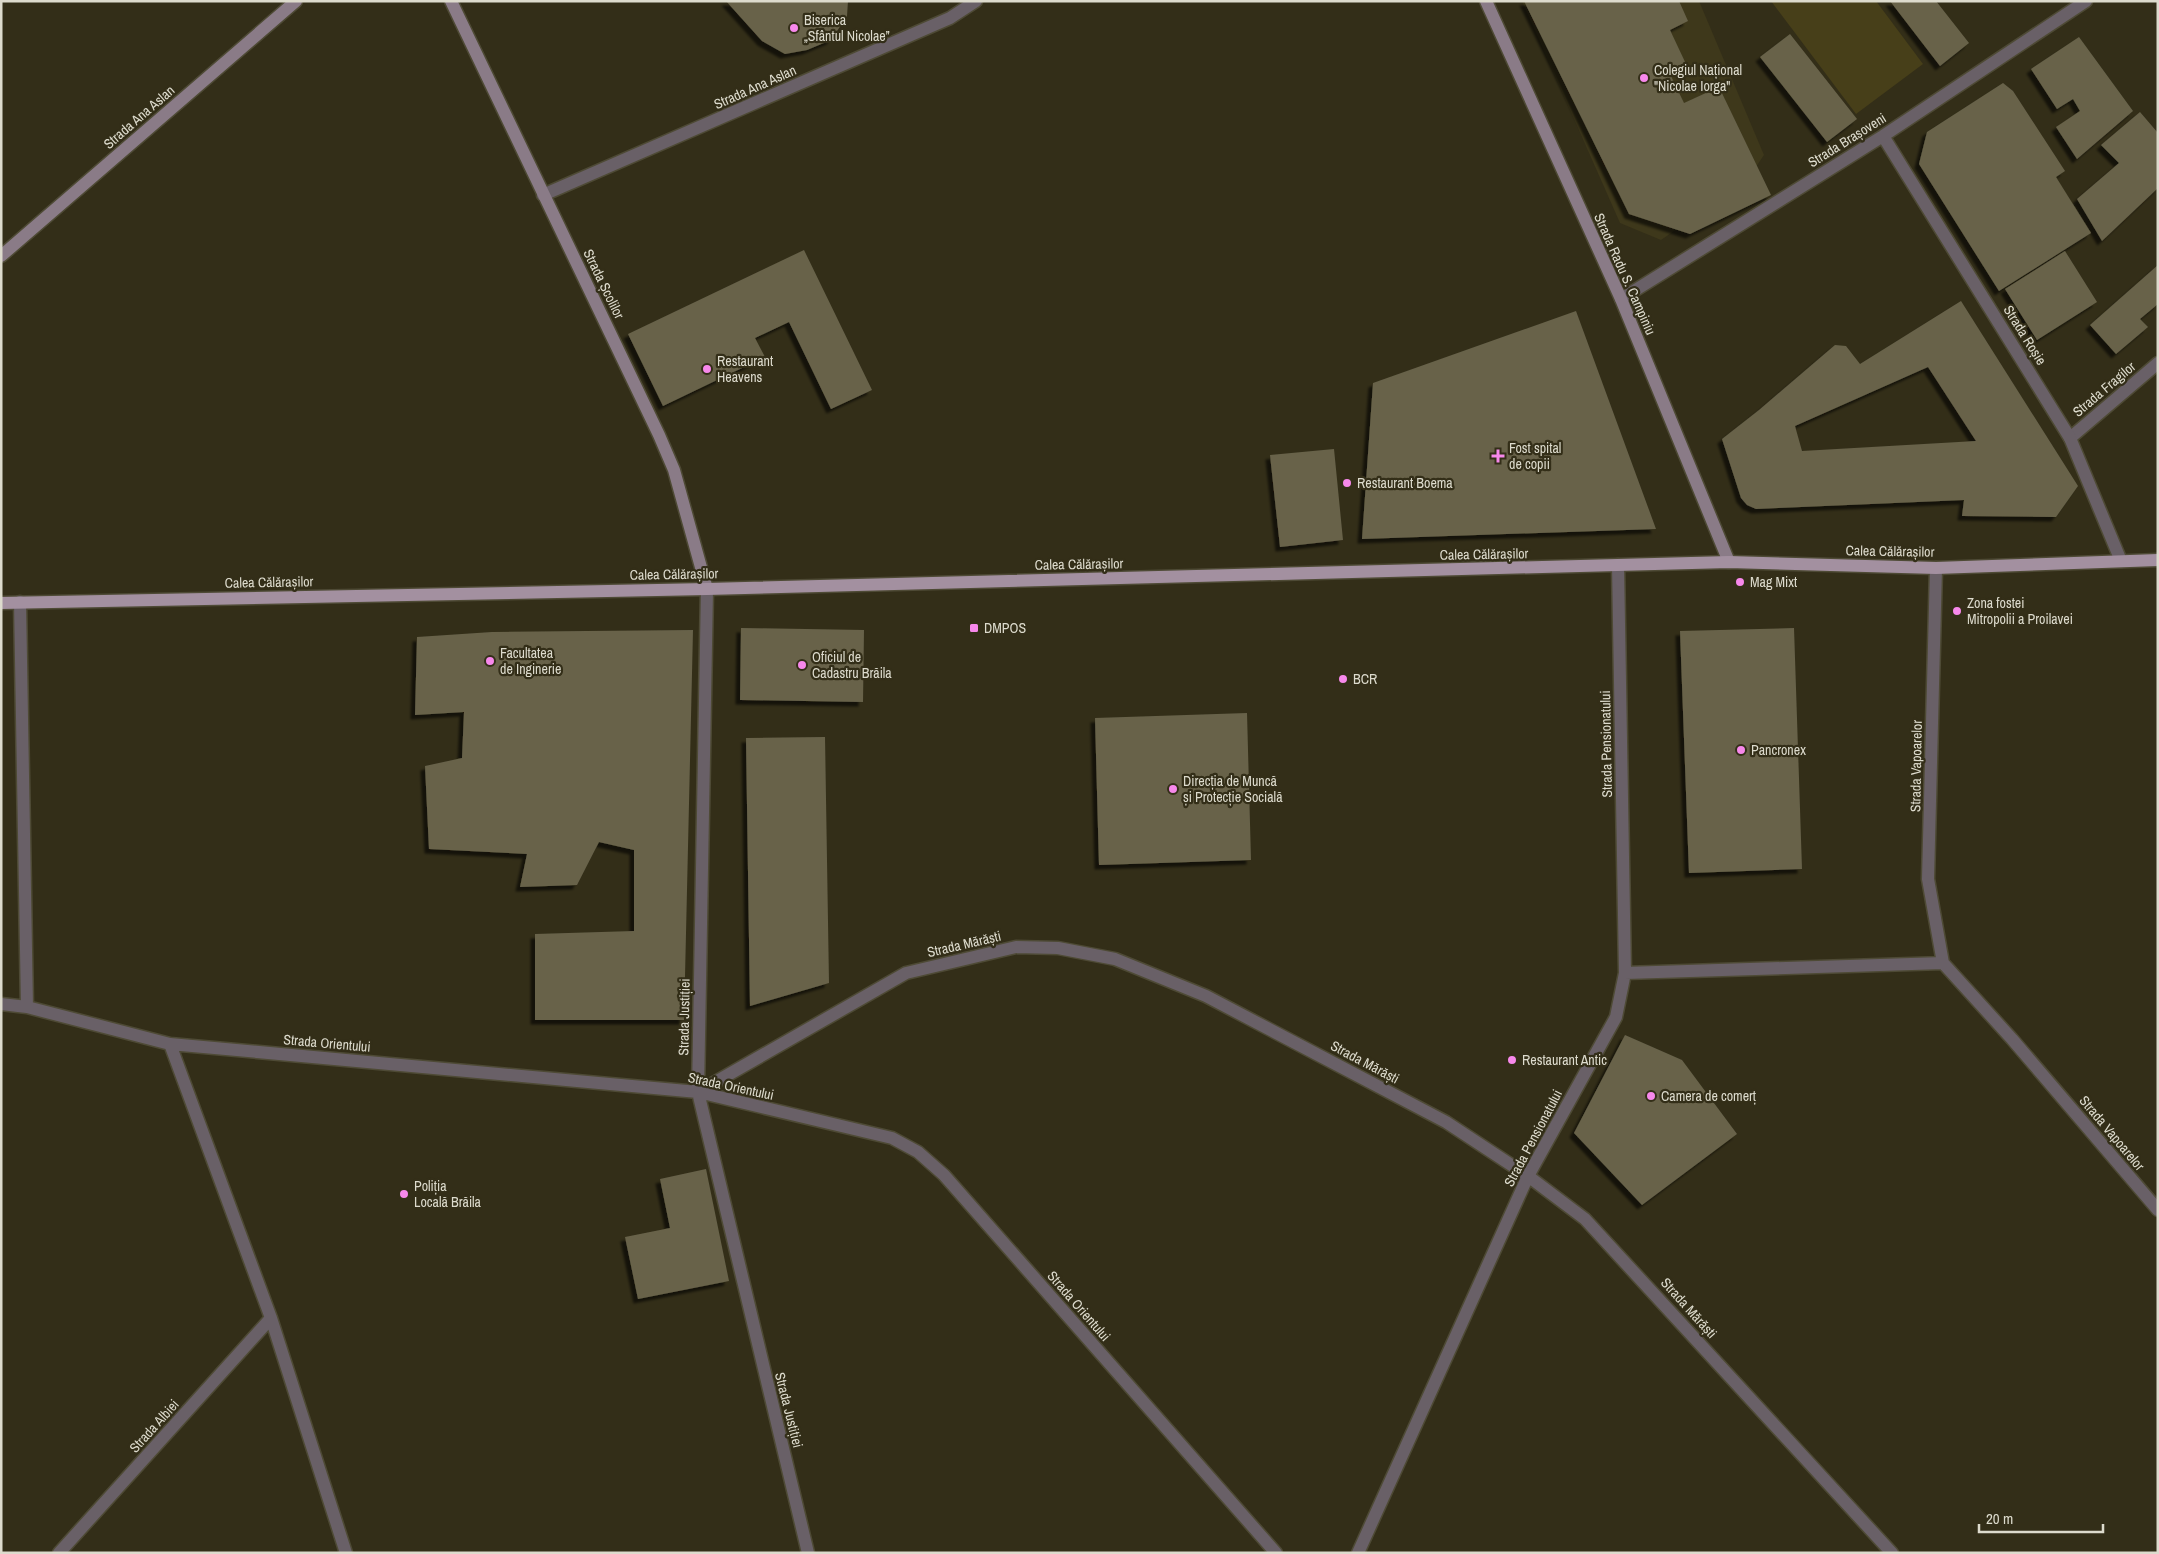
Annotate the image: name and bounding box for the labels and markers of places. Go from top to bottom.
place label: Biserica „Sfântul Nicolae” [804,11,890,45]
marker: Biserica „Sfântul Nicolae” [788,22,800,34]
place label: Colegiul Național "Nicolae Iorga" [1654,61,1742,95]
marker: Colegiul Național "Nicolae Iorga" [1638,72,1650,84]
place label: Restaurant Heavens [717,352,773,386]
marker: Restaurant Heavens [701,363,713,375]
place label: Fost spital de copii [1509,439,1561,473]
marker: Fost spital de copii [1491,449,1505,463]
place label: Restaurant Boema [1357,474,1453,492]
marker: Restaurant Boema [1341,477,1353,489]
place label: Mag Mixt [1750,573,1797,591]
marker: Mag Mixt [1734,576,1746,588]
place label: Zona fostei Mitropolii a Proilavei [1967,594,2073,628]
marker: Zona fostei Mitropolii a Proilavei [1951,605,1963,617]
place label: DMPOS [984,619,1026,637]
marker: DMPOS [968,622,980,634]
place label: Facultatea de Inginerie [500,644,561,678]
place label: Oficiul de Cadastru Brăila [812,648,892,682]
marker: Facultatea de Inginerie [484,655,496,667]
marker: Oficiul de Cadastru Brăila [796,659,808,671]
place label: BCR [1353,670,1377,688]
marker: BCR [1337,673,1349,685]
place label: Pancronex [1751,741,1806,759]
marker: Pancronex [1735,744,1747,756]
place label: Direcția de Muncă și Protecție Socială [1183,772,1283,806]
marker: Direcția de Muncă și Protecție Socială [1167,783,1179,795]
place label: Restaurant Antic [1522,1051,1607,1069]
marker: Restaurant Antic [1506,1054,1518,1066]
place label: Camera de comerț [1661,1087,1756,1105]
marker: Camera de comerț [1645,1090,1657,1102]
place label: Poliția Locală Brăila [414,1177,482,1211]
marker: Poliția Locală Brăila [398,1188,410,1200]

